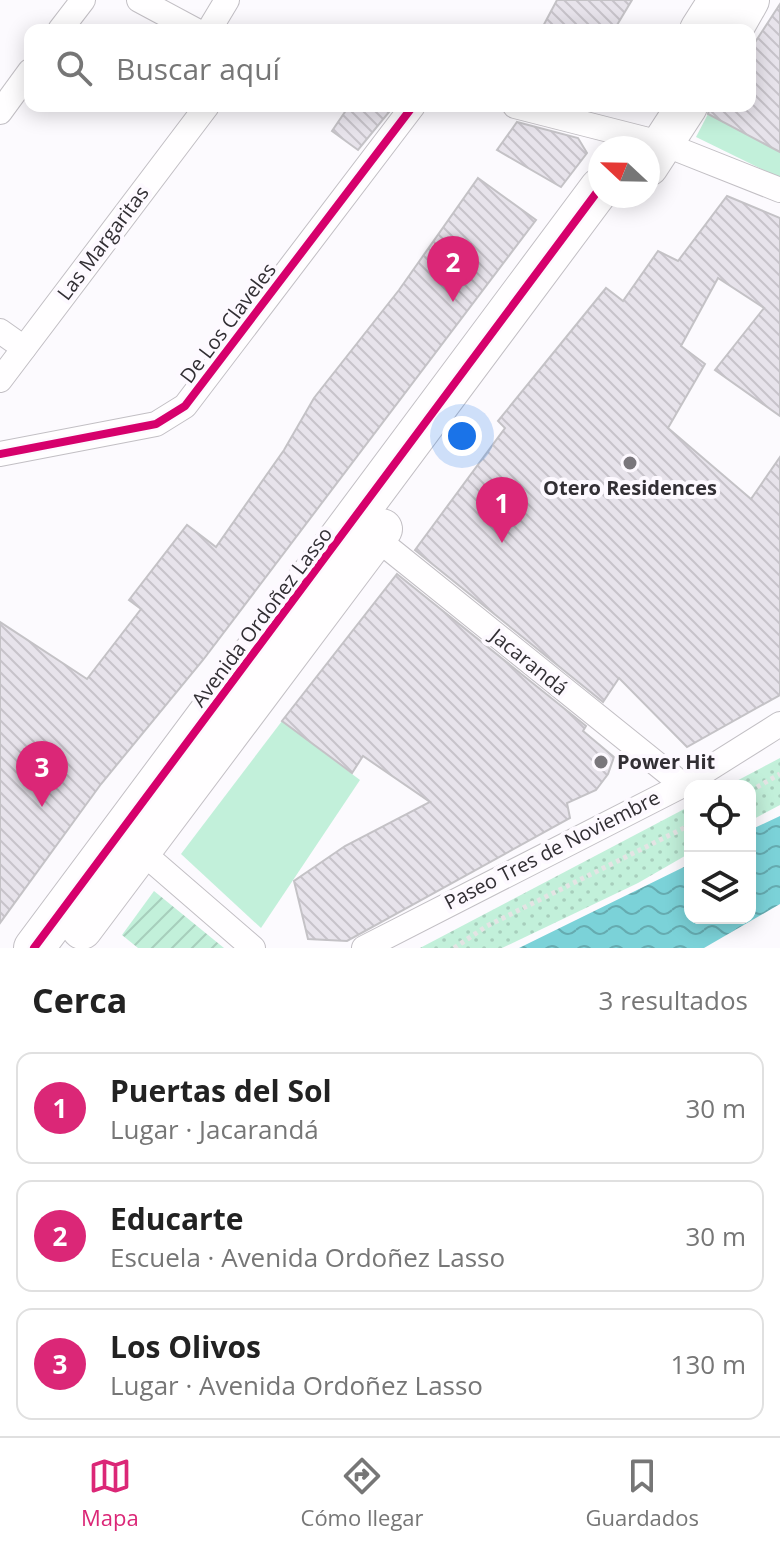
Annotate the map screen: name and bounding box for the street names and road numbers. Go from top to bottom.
street label: Las Margaritas [51,180,154,305]
street label: De Los Claveles [174,257,282,388]
street label: Avenida Ordoñez Lasso [185,521,338,712]
street label: Jacarandá [483,621,574,701]
street label: Paseo Tres de Noviembre [439,783,664,916]

